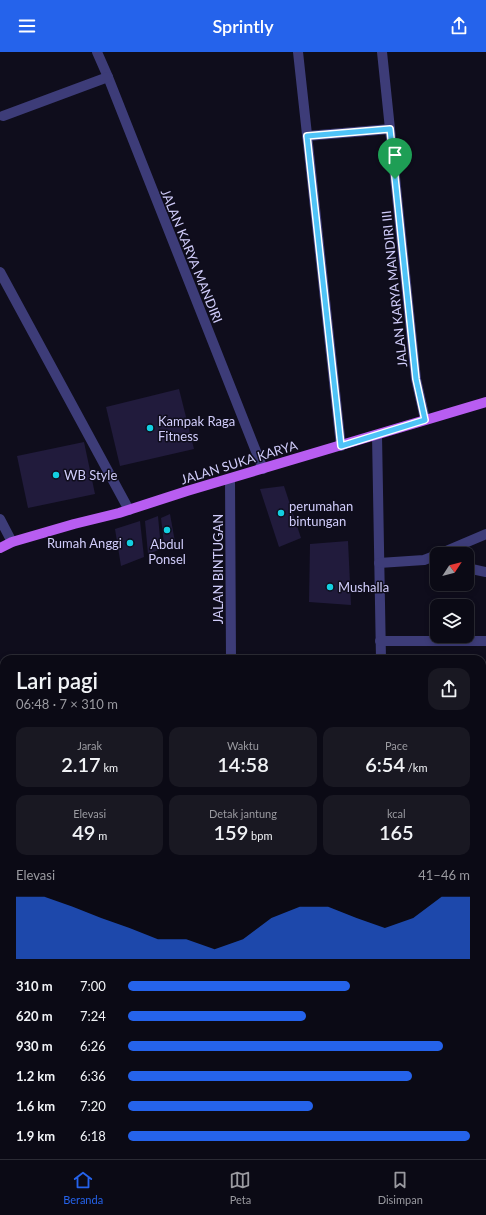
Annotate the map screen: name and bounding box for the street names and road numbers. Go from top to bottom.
street label: JALAN KARYA MANDIRI [158,187,226,325]
street label: JALAN KARYA MANDIRI III [378,210,410,368]
street label: JALAN SUKA KARYA [179,437,299,487]
street label: JALAN BINTUGAN [210,514,226,624]

